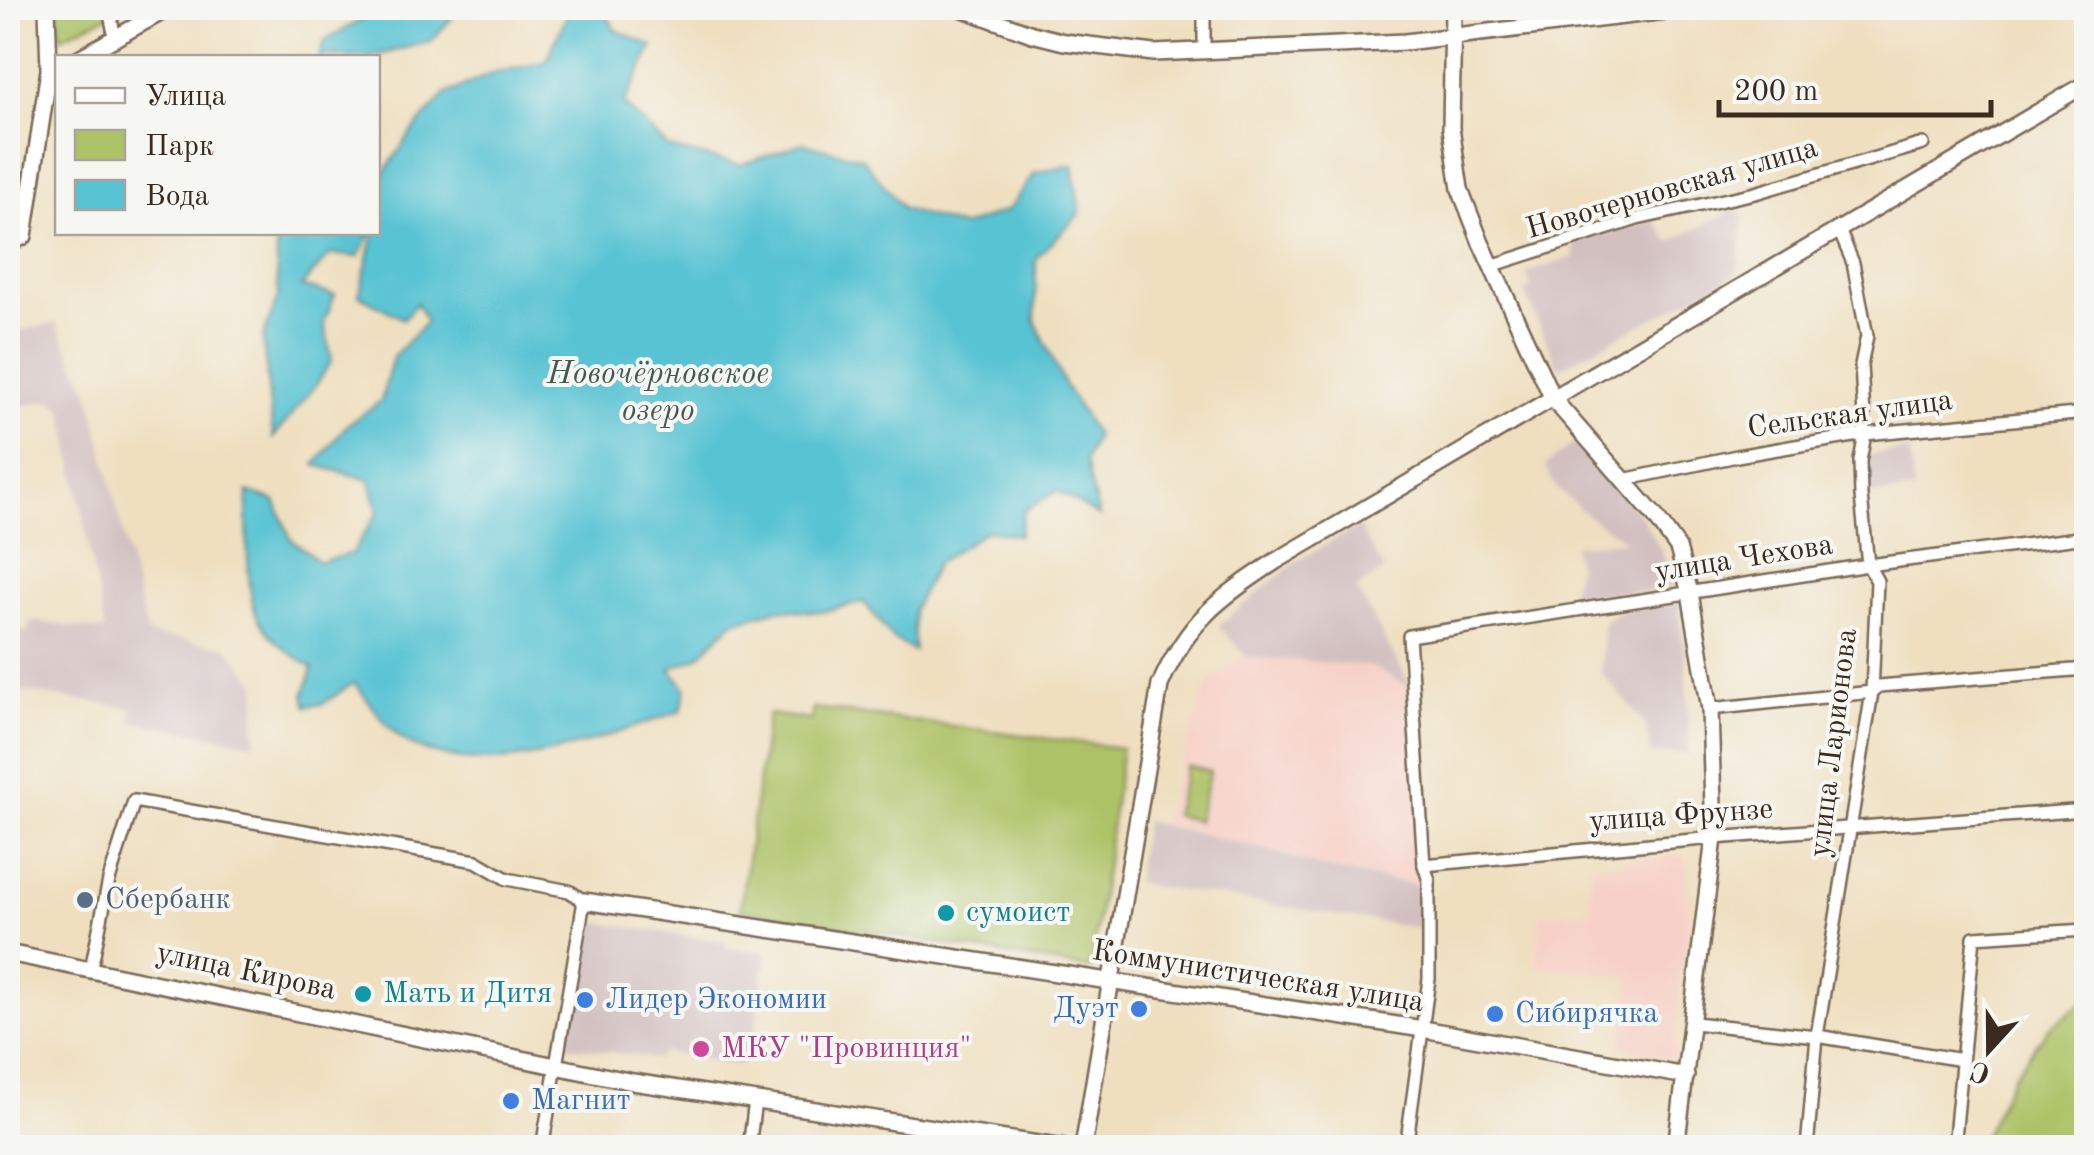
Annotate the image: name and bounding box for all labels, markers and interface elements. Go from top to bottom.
legend [55,55,380,235]
scale bar [1719,55,1992,117]
text: 200 m [1734,77,1818,107]
text: Улица [145,82,227,112]
text: Парк [145,132,214,162]
street label: Новочерновская улица [1523,133,1821,245]
text: Вода [145,182,209,212]
water label: Новочёрновское озеро [546,359,769,428]
street label: Сельская улица [1746,386,1955,444]
street label: улица Чехова [1653,530,1835,588]
street label: улица Ларионова [1805,627,1863,859]
street label: улица Фрунзе [1588,795,1774,837]
place label: Сбербанк [105,885,231,915]
marker: Сбербанк [74,889,96,911]
place label: сумоист [966,898,1071,928]
marker: сумоист [935,902,957,924]
street label: Коммунистическая улица [1090,936,1426,1018]
street label: улица Кирова [153,938,339,1006]
place label: Мать и Дитя [383,979,552,1009]
marker: Мать и Дитя [352,983,374,1005]
place label: Лидер Экономии [605,985,827,1015]
marker: Лидер Экономии [574,989,596,1011]
place label: Дуэт [1053,994,1119,1024]
marker: Дуэт [1128,998,1150,1020]
place label: Сибирячка [1515,999,1658,1029]
north arrow [1939,1000,2039,1100]
marker: Сибирячка [1484,1003,1506,1025]
place label: МКУ "Провинция" [721,1034,971,1064]
marker: МКУ "Провинция" [690,1038,712,1060]
text: С [1967,1054,1995,1088]
place label: Магнит [531,1086,631,1116]
marker: Магнит [500,1090,522,1112]

